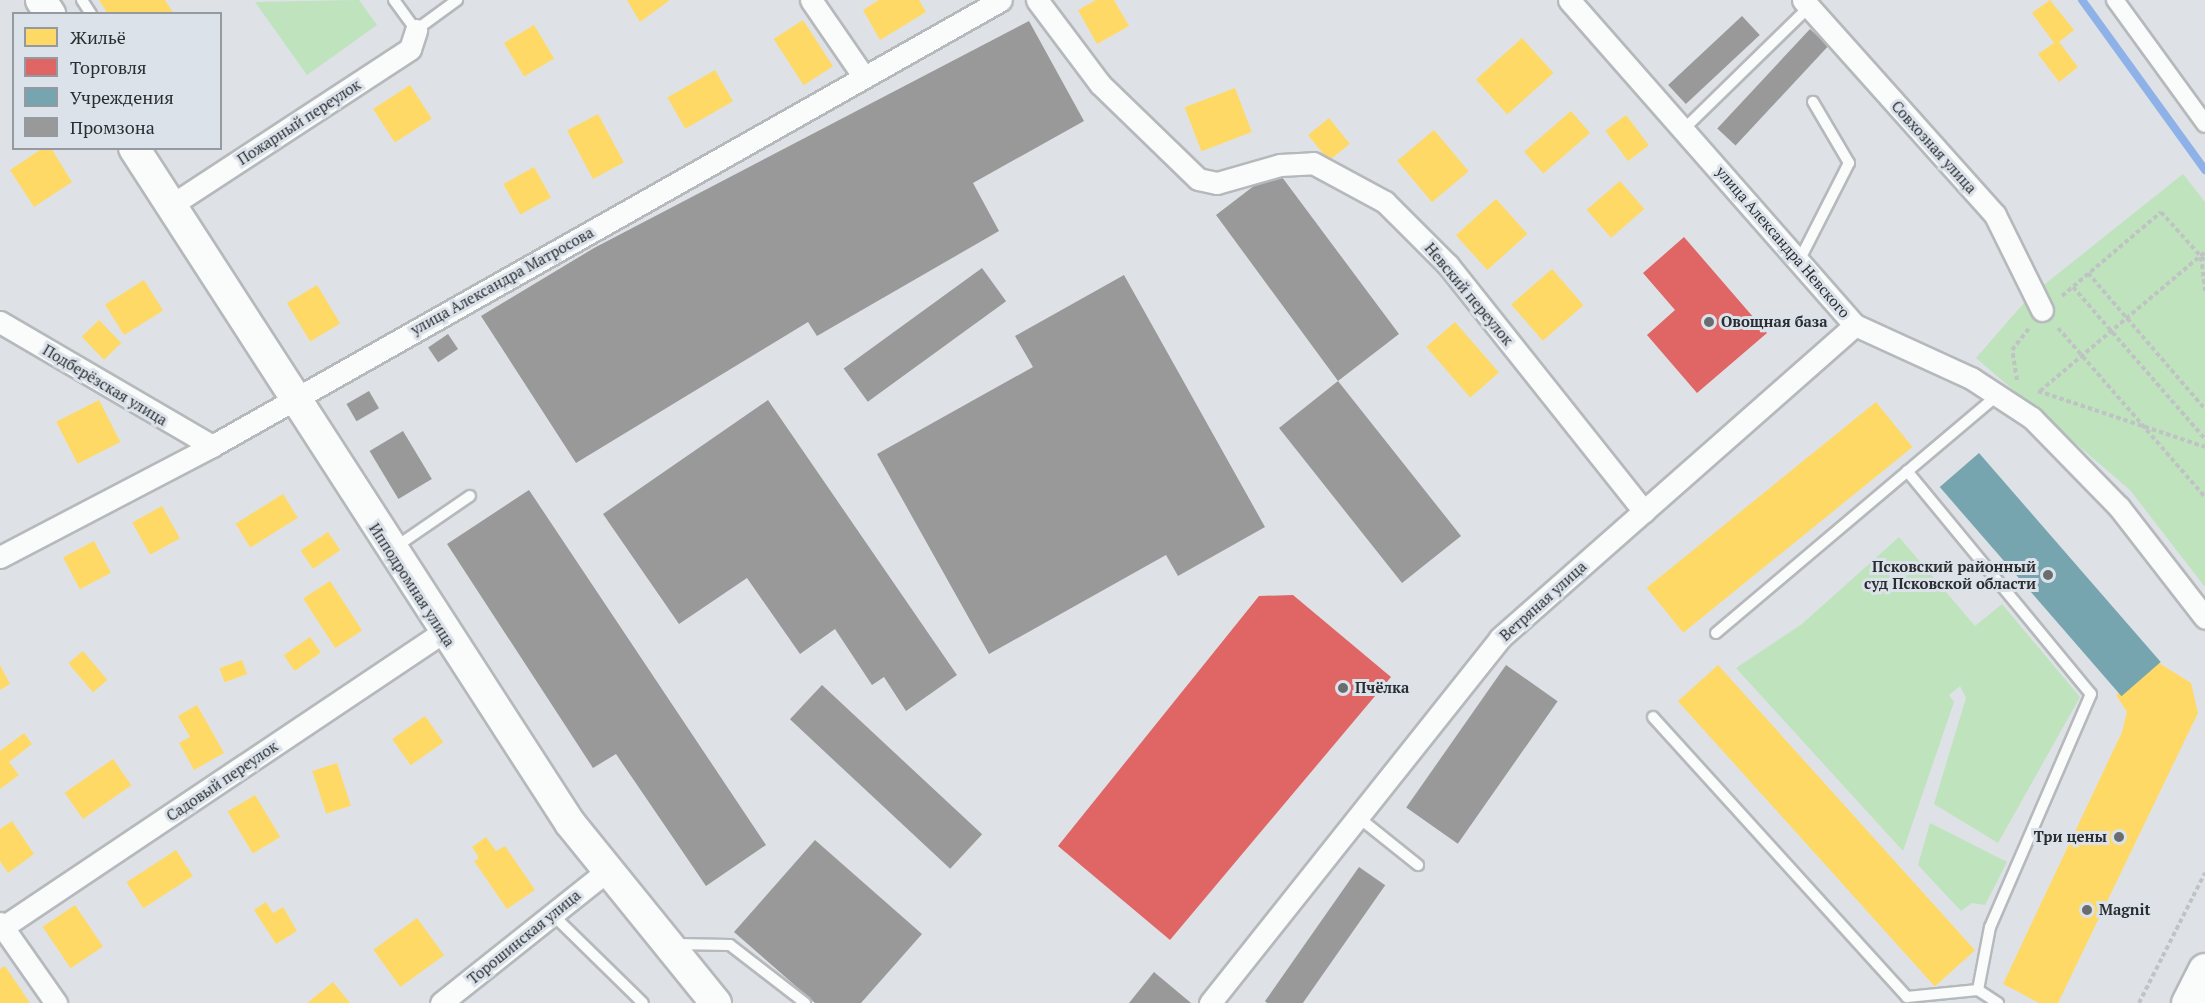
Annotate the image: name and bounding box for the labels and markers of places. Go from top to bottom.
place label: Овощная база [1721,313,1828,331]
marker: Овощная база [1702,315,1716,329]
place label: Псковский районный суд Псковской области [1864,557,2036,592]
marker: Псковский районный суд Псковской области [2041,568,2055,582]
place label: Пчёлка [1355,679,1409,697]
marker: Пчёлка [1336,681,1350,695]
place label: Три цены [2034,828,2107,846]
marker: Три цены [2112,830,2126,844]
place label: Magnit [2099,901,2150,919]
marker: Magnit [2080,903,2094,917]

